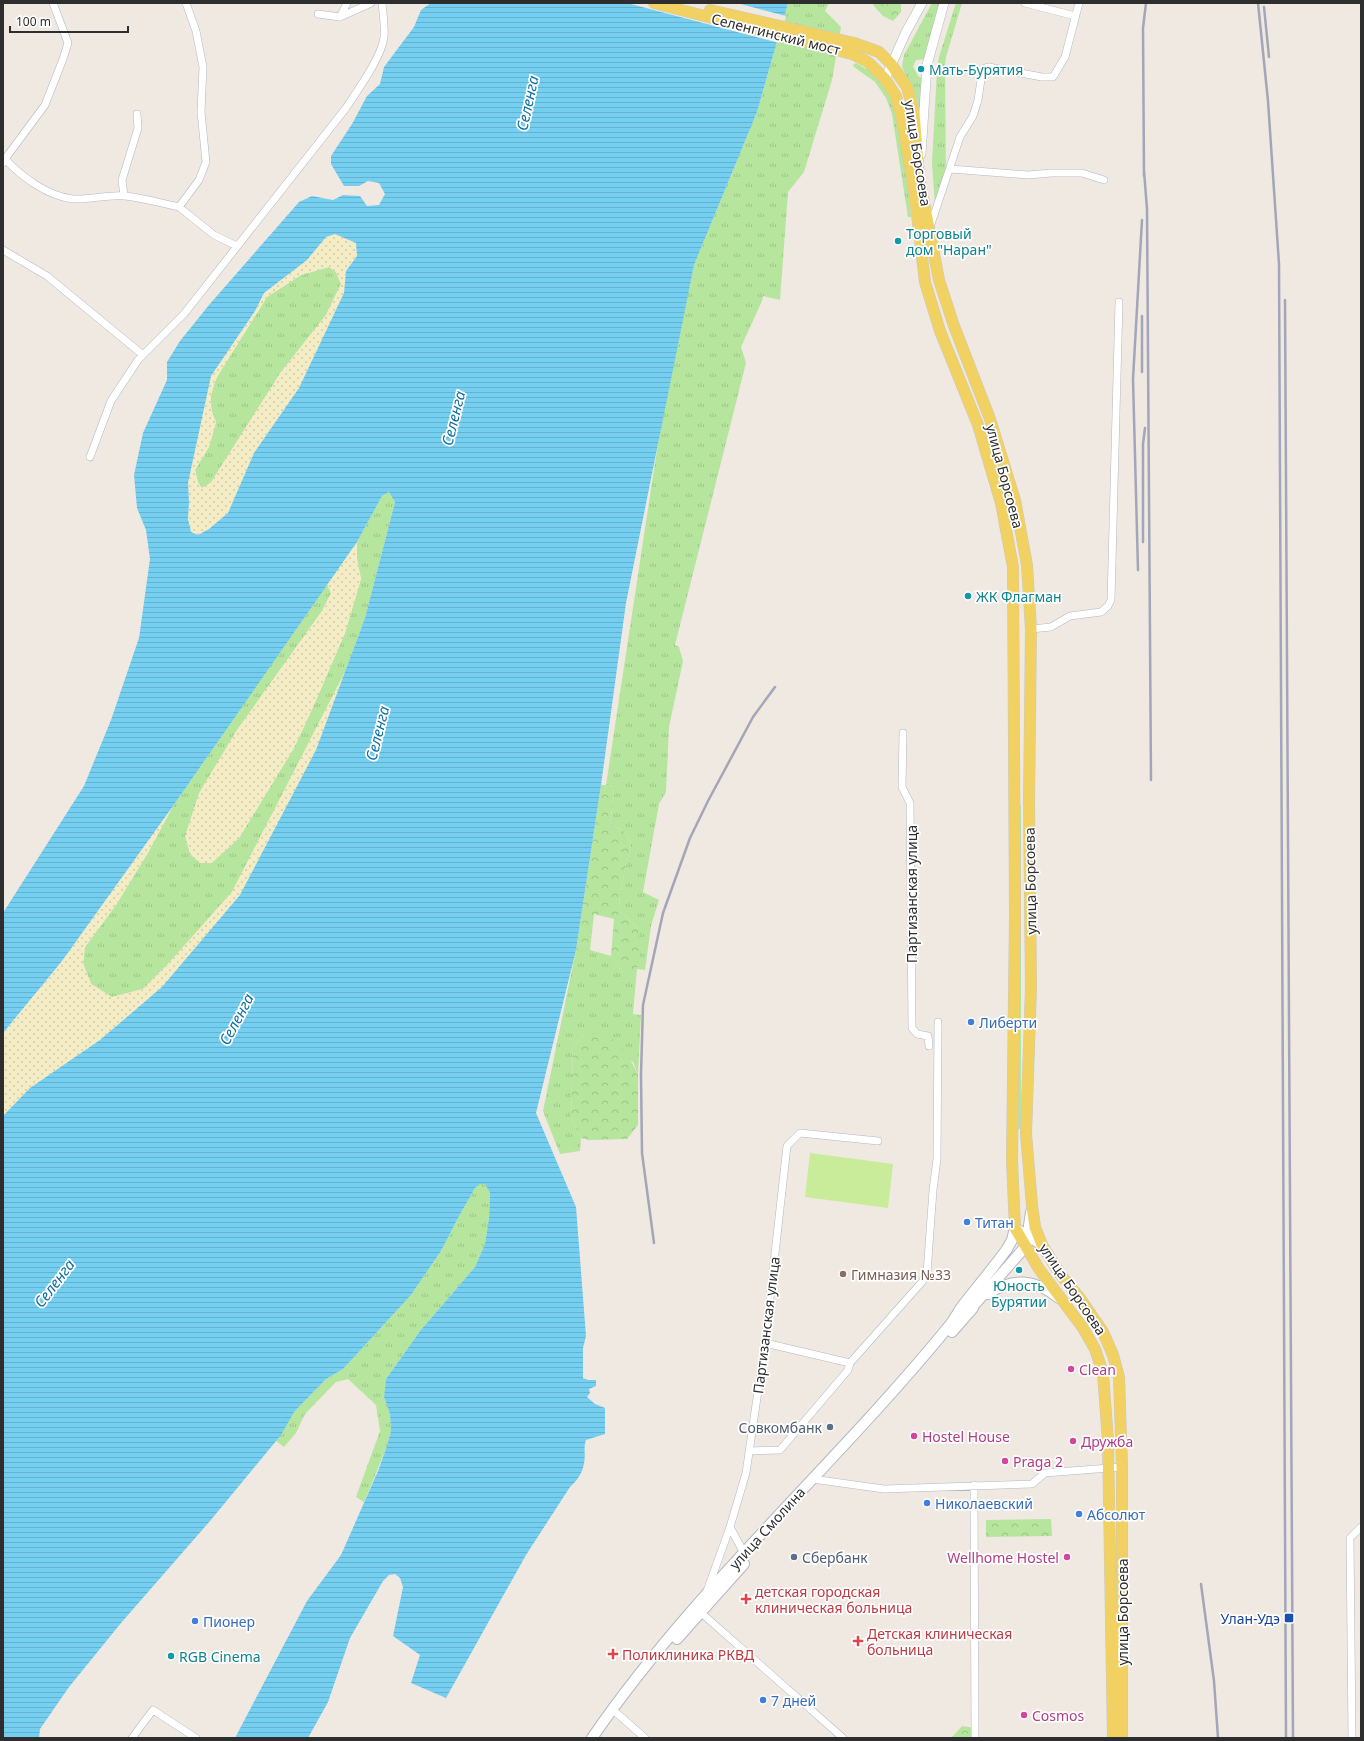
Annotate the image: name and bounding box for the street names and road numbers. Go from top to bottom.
street label: Селенгинский мост [709,9,843,59]
street label: улица Борсоева [900,99,936,207]
street label: улица Борсоева [982,422,1028,530]
street label: Партизанская улица [902,825,921,963]
street label: улица Борсоева [1020,827,1040,935]
street label: улица Борсоева [1035,1239,1111,1339]
street label: Партизанская улица [748,1255,784,1395]
street label: улица Смолина [725,1483,809,1573]
street label: улица Борсоева [1113,1558,1132,1666]

